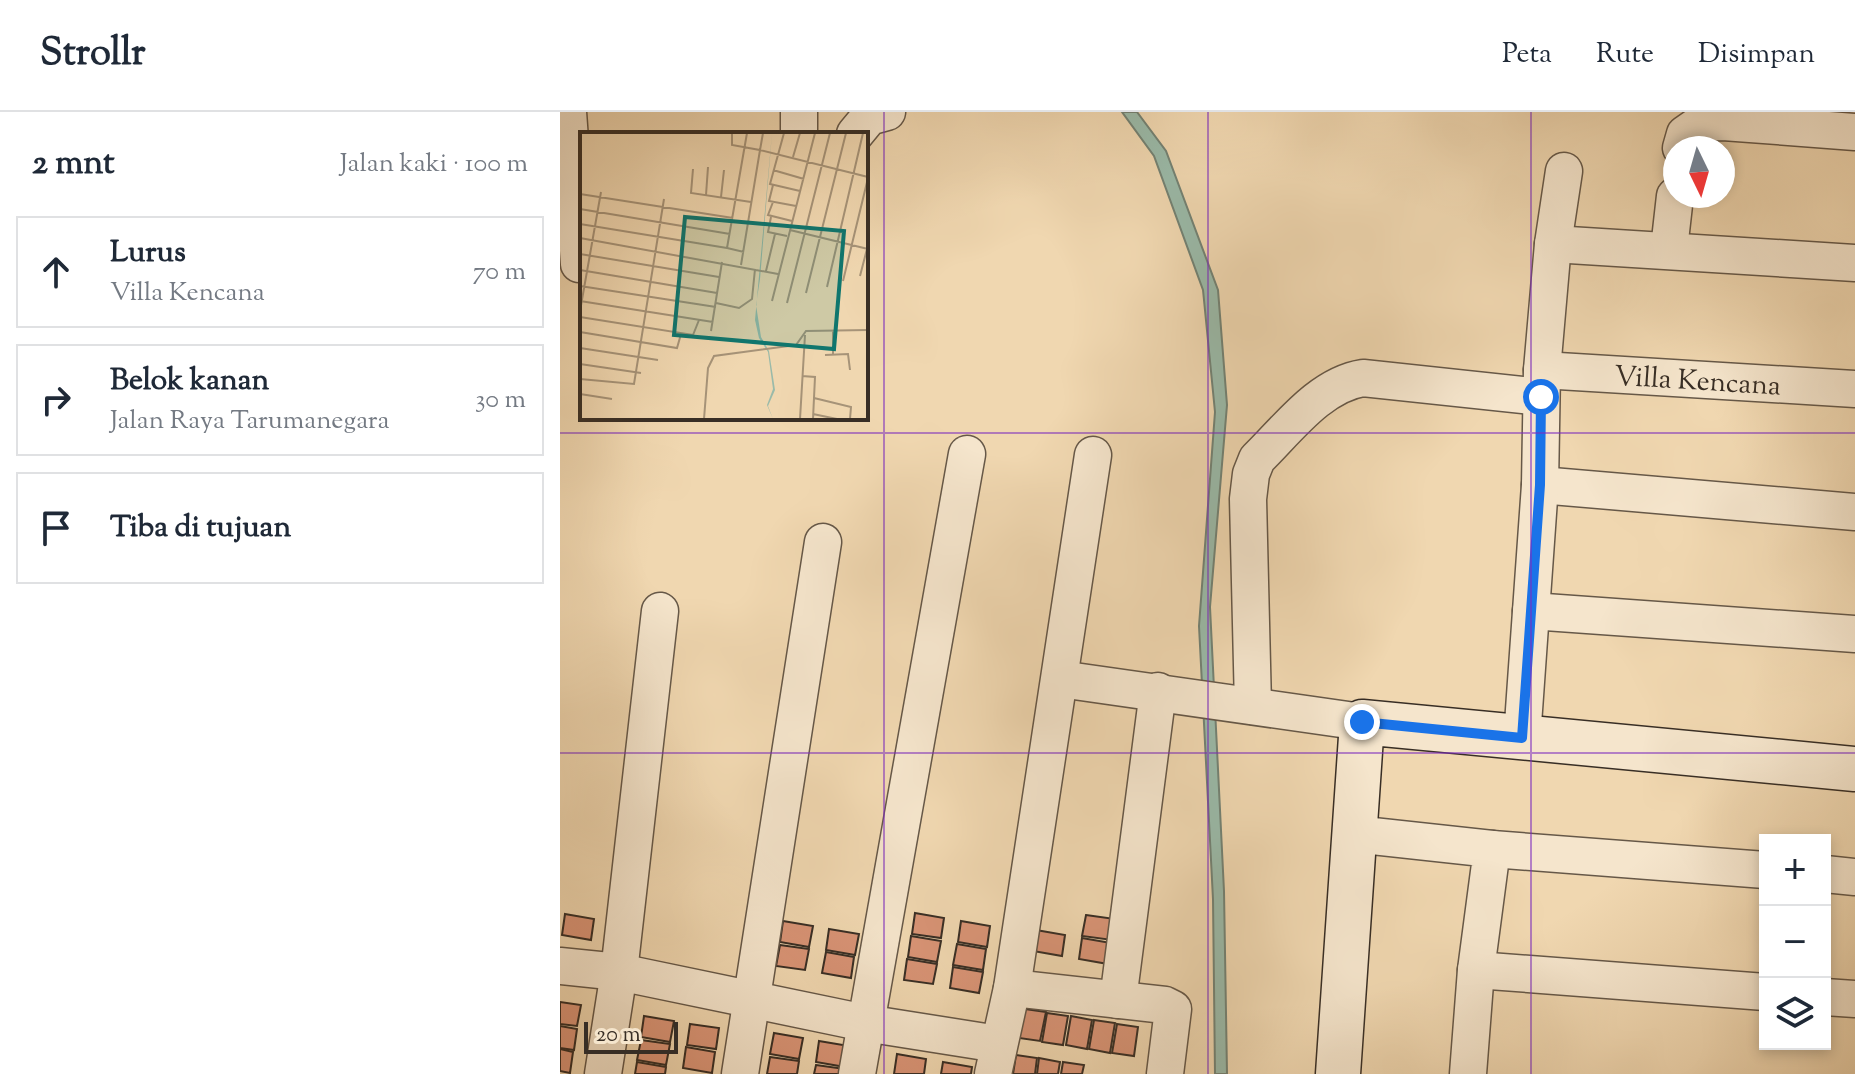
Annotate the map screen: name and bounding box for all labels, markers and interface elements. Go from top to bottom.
text: Strollr [40,28,146,82]
text: Peta [1502,35,1552,75]
text: Rute [1596,35,1654,75]
text: Disimpan [1698,35,1815,75]
inset map [580,132,868,420]
north arrow [1663,136,1735,208]
text: 2 mnt [32,140,115,189]
text: Jalan kaki · 100 m [340,146,528,183]
text: Lurus [110,232,186,275]
icon: ahead [34,250,78,294]
text: 70 m [473,254,526,291]
text: Villa Kencana [110,275,265,312]
street label: Villa Kencana [1613,357,1782,407]
text: Belok kanan [110,360,269,403]
icon: right [34,378,78,422]
route start [1523,379,1559,415]
text: 30 m [475,382,526,419]
text: Jalan Raya Tarumanegara [110,403,390,440]
icon: arrive [34,506,78,550]
text: Tiba di tujuan [110,507,291,550]
route end [1344,704,1380,740]
map controls [1759,834,1831,1050]
button: + [1759,834,1831,906]
button: − [1759,906,1831,978]
button: layers [1759,978,1831,1050]
scale bar [584,1018,678,1054]
text: 20 m [596,1020,641,1052]

